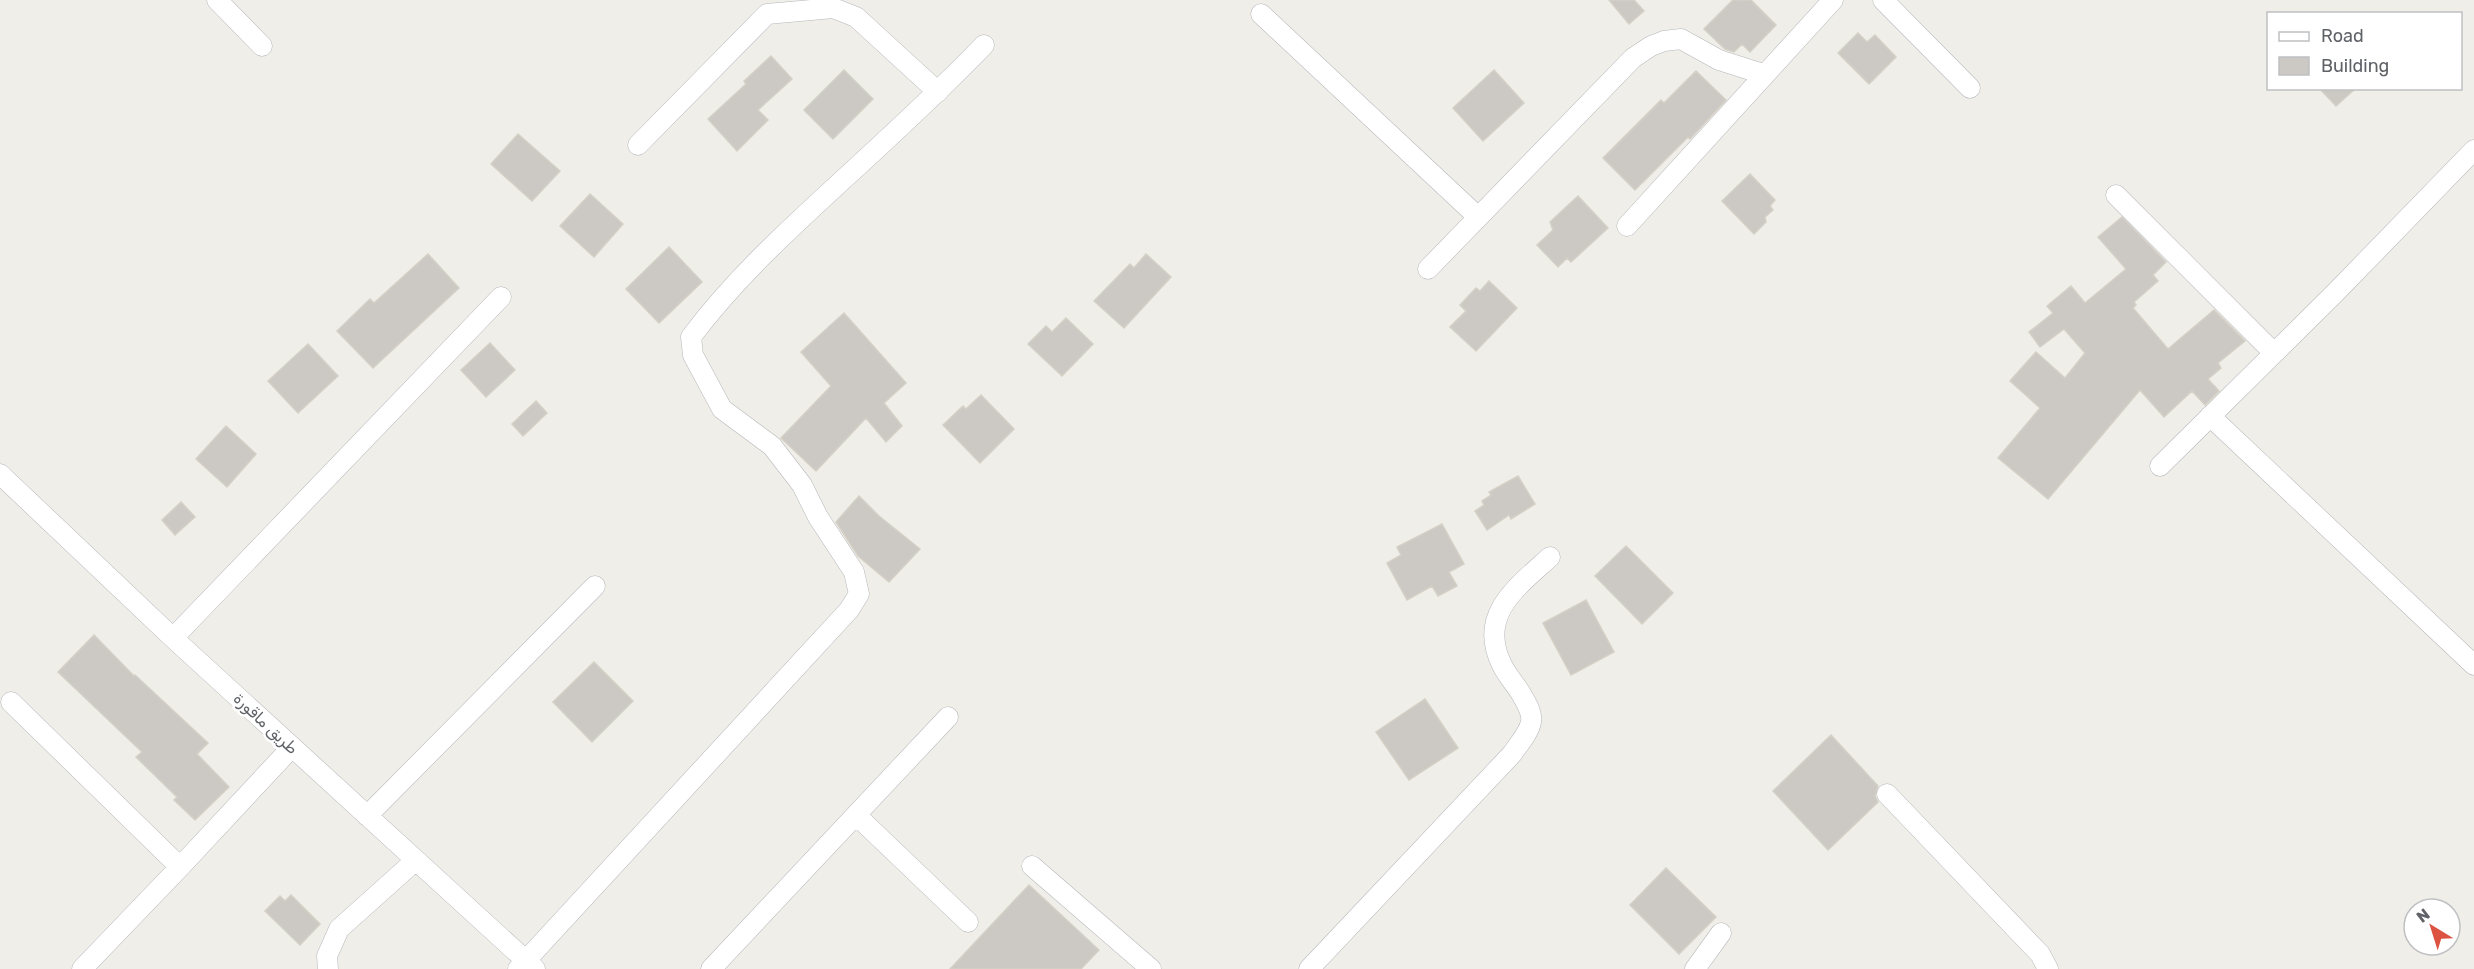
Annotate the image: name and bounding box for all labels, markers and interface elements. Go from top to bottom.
legend [2267,12,2462,90]
text: Road [2321,25,2364,47]
text: Building [2321,55,2389,77]
street label: طريق ماقورة [229,689,302,759]
north arrow [2402,897,2462,957]
text: N [2413,905,2433,927]

